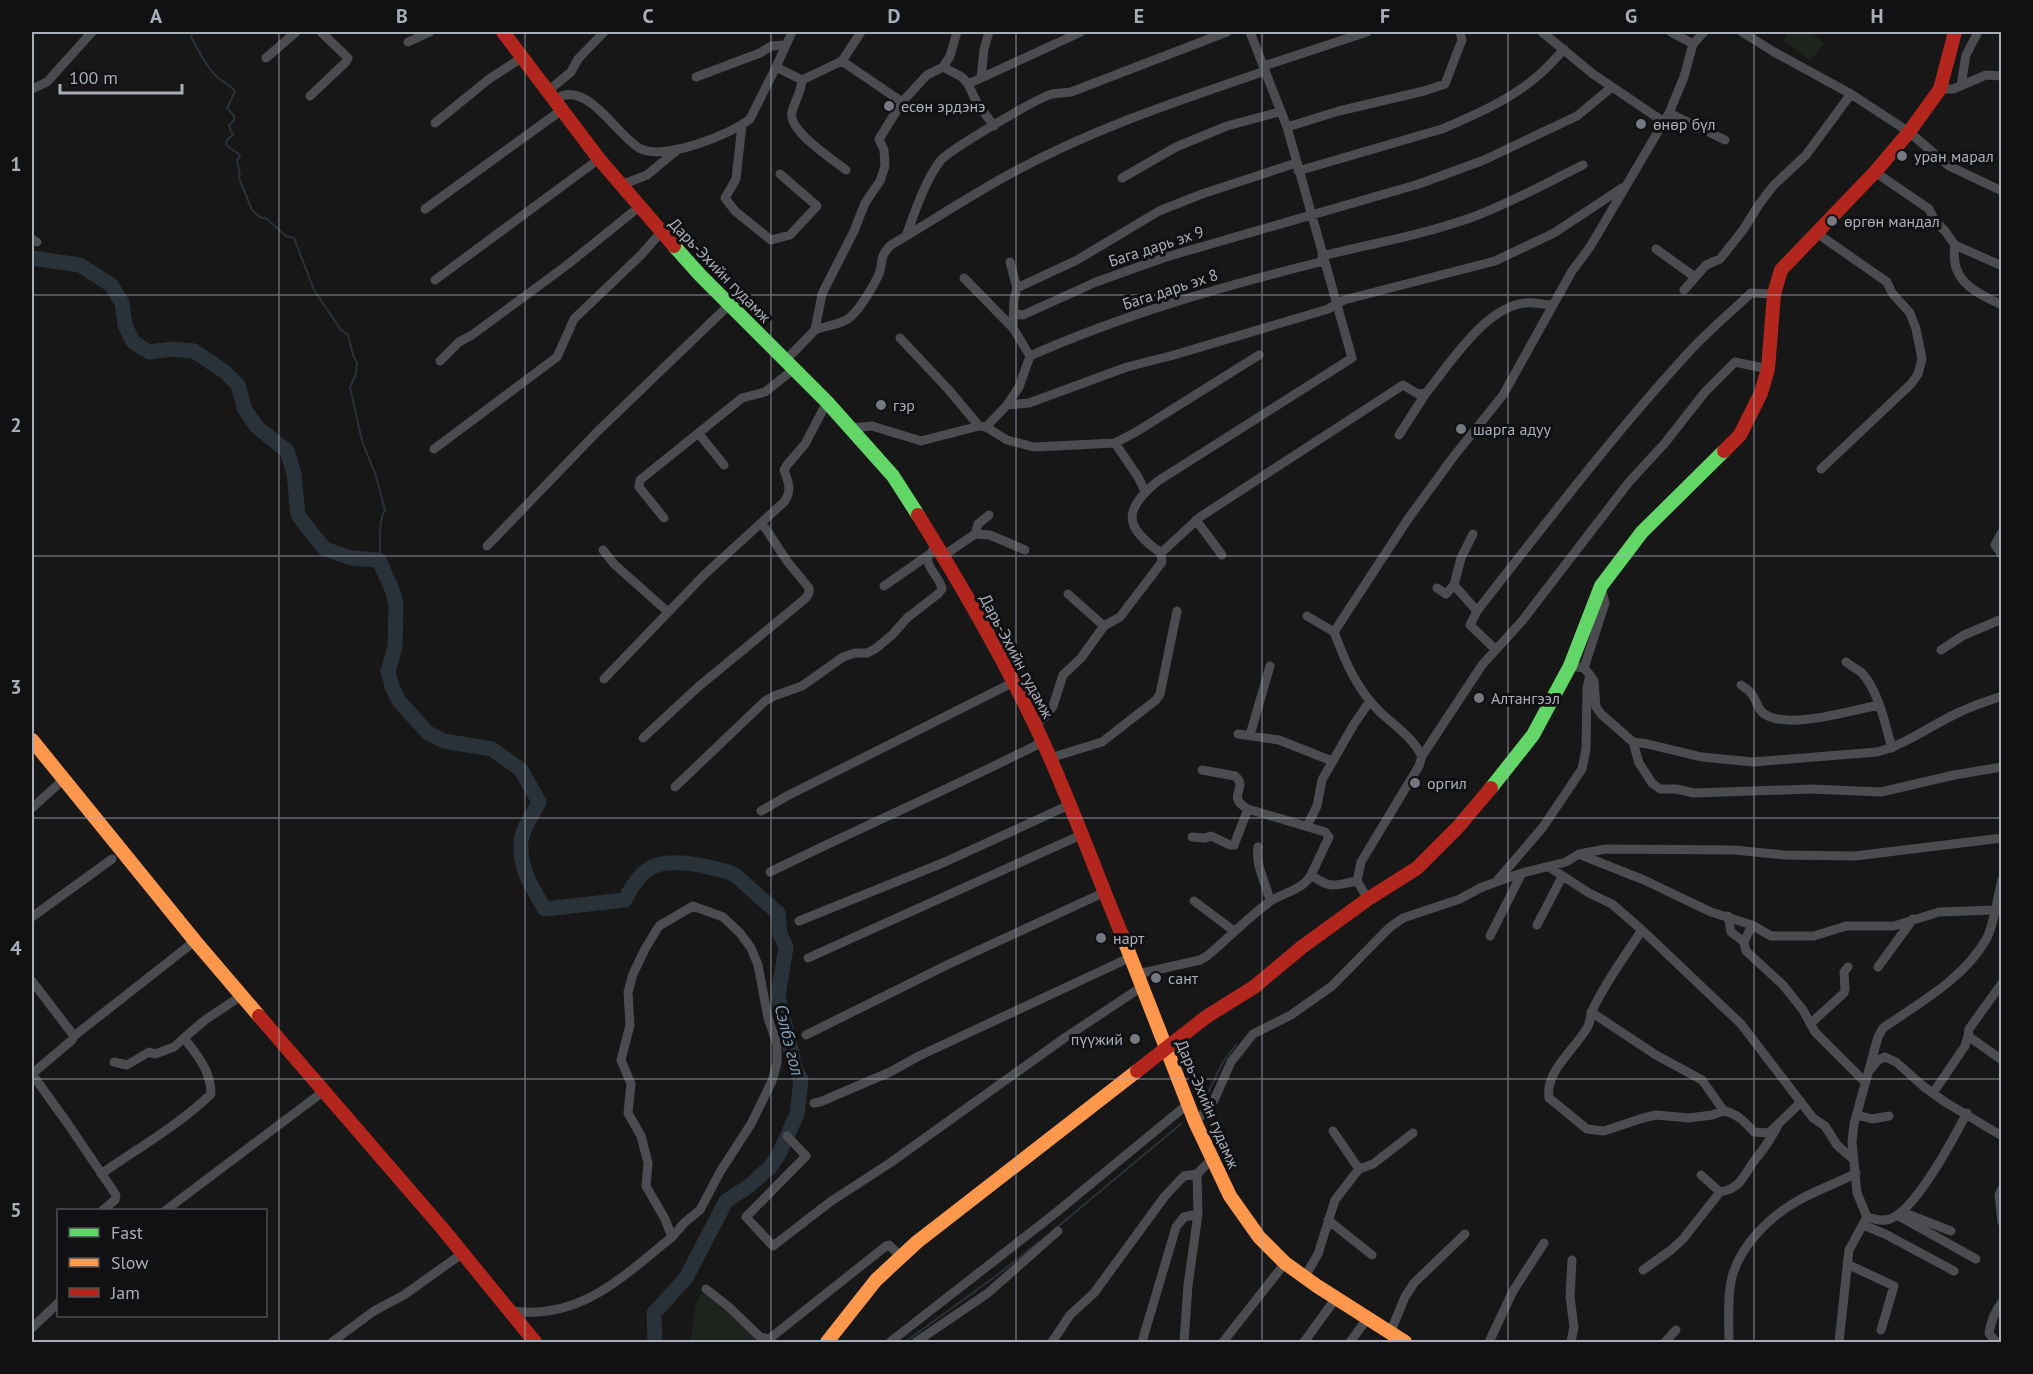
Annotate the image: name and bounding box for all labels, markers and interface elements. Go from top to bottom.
text: A [150,3,163,29]
text: B [396,3,408,29]
text: C [642,3,654,29]
text: D [888,3,901,29]
text: E [1134,3,1144,29]
text: F [1380,3,1390,29]
text: G [1625,3,1637,29]
text: H [1870,3,1884,29]
scale bar [60,57,182,95]
text: 100 m [69,66,118,89]
place label: есөн эрдэнэ [901,96,985,116]
marker: есөн эрдэнэ [882,99,896,113]
place label: өнөр бүл [1653,114,1716,134]
marker: өнөр бүл [1634,117,1648,131]
place label: уран марал [1914,146,1994,166]
marker: уран марал [1895,149,1909,163]
text: 1 [10,151,22,177]
place label: өргөн мандал [1844,211,1940,231]
street label: Дарь-Эхийн гудамж [665,213,776,327]
marker: өргөн мандал [1825,214,1839,228]
street label: Бага дарь эх 9 [1106,221,1206,271]
street label: Бага дарь эх 8 [1120,264,1220,314]
place label: гэр [893,395,915,415]
marker: гэр [874,398,888,412]
text: 2 [10,412,22,438]
place label: шарга адуу [1473,419,1552,439]
marker: шарга адуу [1454,422,1468,436]
street label: Дарь-Эхийн гудамж [976,590,1058,722]
text: 3 [10,674,22,700]
place label: Алтангээл [1491,688,1560,708]
marker: Алтангээл [1472,691,1486,705]
place label: оргил [1427,773,1467,793]
marker: оргил [1408,776,1422,790]
place label: нарт [1113,928,1145,948]
marker: нарт [1094,931,1108,945]
text: 4 [10,935,22,961]
place label: сант [1168,968,1199,988]
marker: сант [1149,971,1163,985]
water label: Сэлбэ гол [770,1002,809,1078]
place label: пүүжий [1071,1029,1123,1049]
marker: пүүжий [1128,1032,1142,1046]
street label: Дарь-Эхийн гудамж [1172,1036,1244,1172]
text: 5 [10,1197,22,1223]
legend [57,1209,267,1317]
text: Fast [111,1221,143,1244]
text: Slow [111,1251,149,1274]
text: Jam [110,1281,140,1304]

